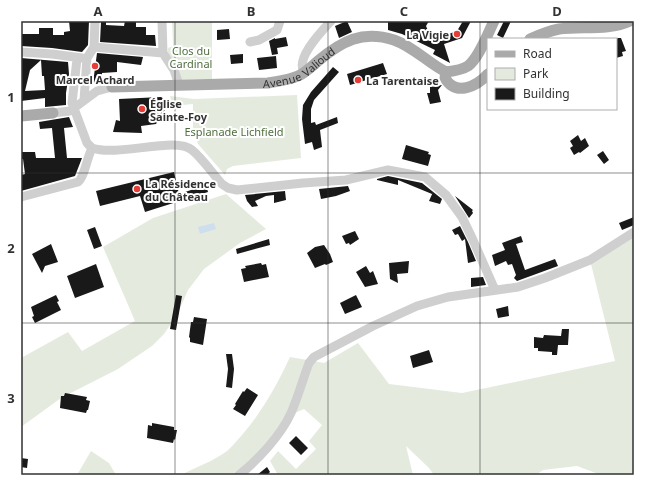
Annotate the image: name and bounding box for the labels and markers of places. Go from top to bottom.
place label: La Vigie [406,27,449,42]
marker: La Vigie [452,29,462,39]
marker: Marcel Achard [90,61,100,71]
place label: Marcel Achard [56,72,134,87]
place label: La Tarentaise [366,73,439,88]
marker: La Tarentaise [353,75,363,85]
place label: Église Sainte-Foy [150,96,208,124]
marker: Église Sainte-Foy [137,104,147,114]
place label: La Résidence du Château [145,176,217,204]
marker: La Résidence du Château [132,184,142,194]

